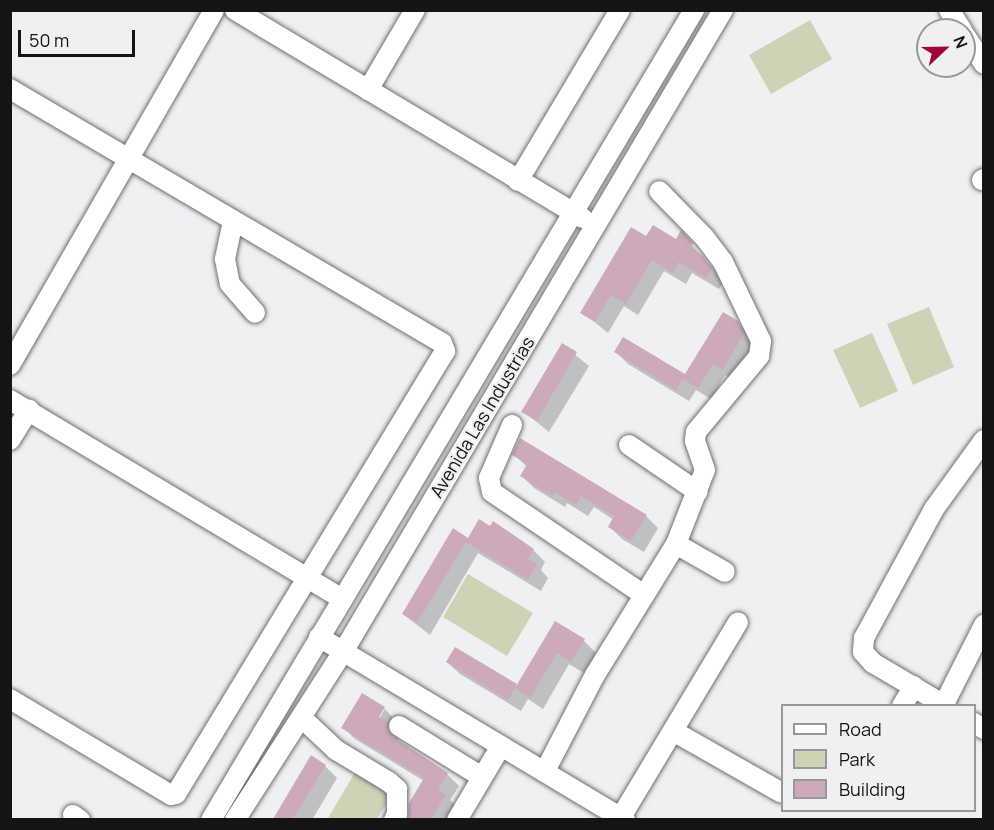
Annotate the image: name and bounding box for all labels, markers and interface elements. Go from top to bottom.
scale bar [21,18,138,56]
north arrow [916,18,976,78]
text: 50 m [29,28,69,52]
text: N [948,33,973,51]
street label: Avenida Las Industrias [425,333,539,501]
legend [781,704,976,812]
text: Road [839,717,882,741]
text: Park [839,747,875,771]
text: Building [839,777,905,801]

